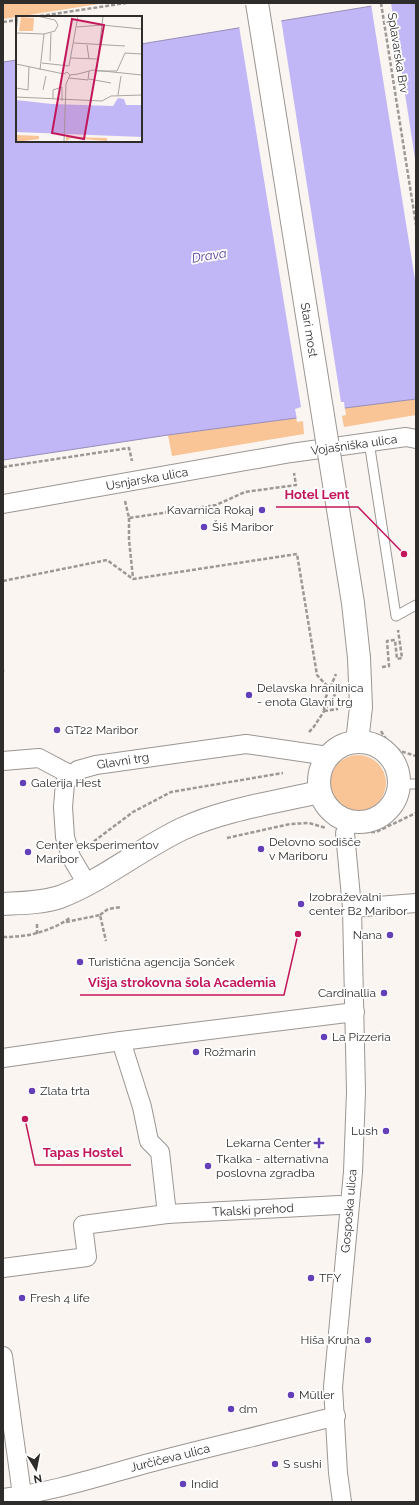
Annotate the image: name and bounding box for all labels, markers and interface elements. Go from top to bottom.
street label: Splavarska Brv [385,12,411,95]
inset map [16,16,142,142]
water label: Drava [191,245,228,266]
street label: Stari most [298,301,320,359]
street label: Vojašniška ulica [310,432,398,458]
street label: Usnjarska ulica [105,465,189,493]
callout: Hotel Lent [276,482,358,507]
text: Hotel Lent [284,487,350,502]
place label: Kavarnica Rokaj [167,503,254,517]
marker: Kavarnica Rokaj [257,505,267,515]
place label: Šiš Maribor [212,520,274,534]
marker: Šiš Maribor [199,522,209,532]
place label: Delavska hranilnica - enota Glavni trg [257,681,364,709]
marker: Delavska hranilnica - enota Glavni trg [244,690,254,700]
place label: GT22 Maribor [65,723,139,737]
marker: GT22 Maribor [52,725,62,735]
street label: Glavni trg [96,750,150,772]
place label: Galerija Hest [31,776,101,790]
marker: Galerija Hest [18,778,28,788]
place label: Delovno sodišče v Mariboru [269,835,361,863]
place label: Center eksperimentov Maribor [36,838,159,866]
marker: Delovno sodišče v Mariboru [256,844,266,854]
marker: Center eksperimentov Maribor [23,847,33,857]
place label: Izobraževalni center B2 Maribor [309,890,408,918]
marker: Izobraževalni center B2 Maribor [296,899,306,909]
place label: Nana [353,928,382,942]
marker: Nana [385,930,395,940]
place label: Turistična agencija Sonček [88,955,235,969]
marker: Turistična agencija Sonček [75,957,85,967]
callout: Višja strokovna šola Academia [80,970,284,995]
text: Višja strokovna šola Academia [88,975,276,990]
place label: Cardinallia [318,986,376,1000]
marker: Cardinallia [379,988,389,998]
place label: La Pizzeria [332,1030,391,1044]
marker: La Pizzeria [319,1032,329,1042]
place label: Rožmarin [204,1045,256,1059]
marker: Rožmarin [191,1047,201,1057]
place label: Zlata trta [40,1084,90,1098]
marker: Zlata trta [27,1086,37,1096]
place label: Lush [351,1124,378,1138]
marker: Lush [381,1126,391,1136]
place label: Lekarna Center [226,1136,312,1150]
marker: Lekarna Center [314,1138,324,1148]
callout: Tapas Hostel [35,1140,131,1165]
text: Tapas Hostel [43,1145,124,1160]
place label: Tkalka - alternativna poslovna zgradba [216,1152,329,1180]
marker: Tkalka - alternativna poslovna zgradba [203,1161,213,1171]
street label: Gosposka ulica [338,1169,360,1253]
street label: Tkalski prehod [212,1201,294,1219]
place label: TFY [319,1271,341,1285]
marker: TFY [306,1273,316,1283]
place label: Fresh 4 life [30,1291,90,1305]
marker: Fresh 4 life [17,1293,27,1303]
place label: Hiša Kruha [301,1333,360,1347]
marker: Hiša Kruha [363,1335,373,1345]
place label: Müller [299,1388,335,1402]
marker: Müller [286,1390,296,1400]
place label: dm [239,1402,258,1416]
marker: dm [226,1404,236,1414]
street label: Jurčičeva ulica [129,1441,211,1475]
north arrow [16,1449,56,1489]
place label: S sushi [283,1457,322,1471]
marker: S sushi [270,1459,280,1469]
text: N [32,1471,43,1485]
place label: Indid [191,1477,219,1491]
marker: Indid [178,1479,188,1489]

